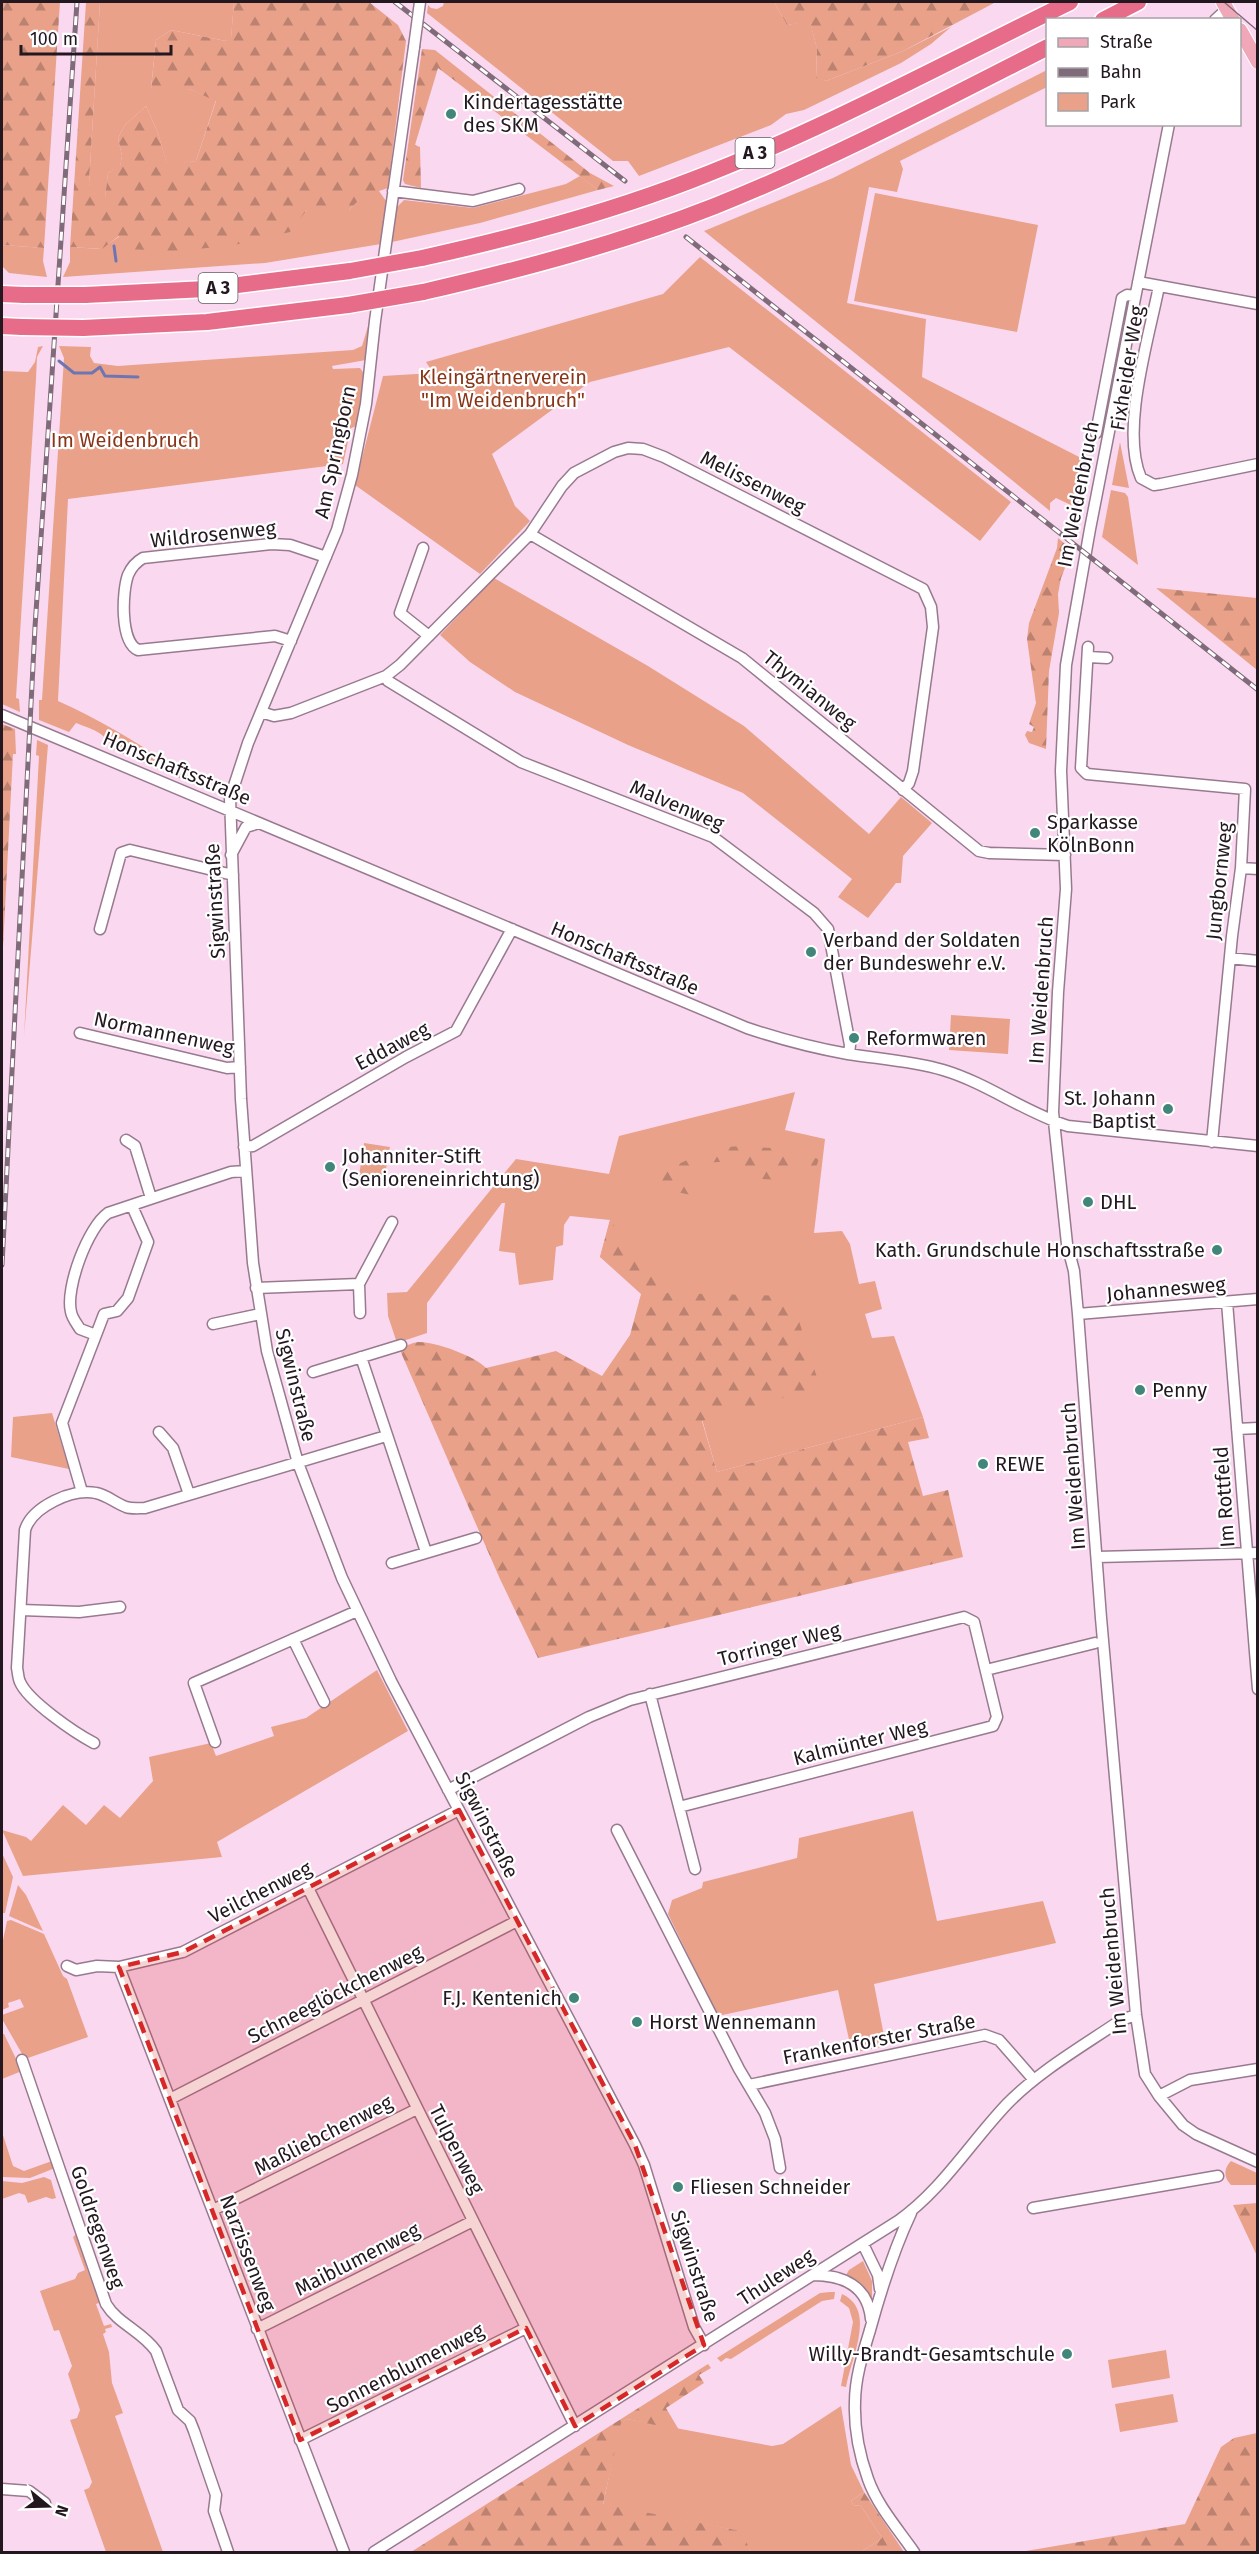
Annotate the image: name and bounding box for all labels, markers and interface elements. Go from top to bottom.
scale bar [21,18,171,56]
legend [1046,18,1241,126]
text: 100 m [30,28,78,50]
text: Straße [1100,31,1153,53]
text: Bahn [1100,61,1142,83]
place label: Kindertagesstätte des SKM [463,90,623,137]
text: Park [1100,91,1136,113]
marker: Kindertagesstätte des SKM [444,107,458,121]
road number: A 3 [736,138,774,168]
road number: A 3 [198,273,238,303]
street label: Fixheider Weg [1105,303,1149,432]
park label: Kleingärtnerverein "Im Weidenbruch" [419,365,587,412]
street label: Am Springborn [309,383,361,521]
street label: Im Weidenbruch [1052,419,1104,569]
park label: Im Weidenbruch [51,428,199,452]
street label: Melissenweg [696,445,810,519]
street label: Wildrosenweg [149,515,278,553]
street label: Thymianweg [759,645,862,735]
street label: Honschaftsstraße [99,726,255,810]
street label: Malvenweg [626,774,728,836]
place label: Sparkasse KölnBonn [1047,810,1138,857]
street label: Jungbornweg [1201,820,1237,941]
marker: Sparkasse KölnBonn [1028,826,1042,840]
street label: Sigwinstraße [200,843,230,959]
street label: Im Weidenbruch [1024,915,1058,1065]
street label: Honschaftsstraße [547,916,703,1000]
place label: Verband der Soldaten der Bundeswehr e.V. [823,928,1020,975]
marker: Verband der Soldaten der Bundeswehr e.V. [804,945,818,959]
street label: Normannenweg [92,1006,237,1060]
street label: Eddaweg [351,1016,434,1076]
place label: Reformwaren [866,1026,986,1050]
marker: Reformwaren [847,1031,861,1045]
place label: St. Johann Baptist [1064,1086,1157,1133]
marker: St. Johann Baptist [1161,1102,1175,1116]
place label: Johanniter-Stift (Senioreneinrichtung) [342,1144,539,1191]
marker: Johanniter-Stift (Senioreneinrichtung) [323,1160,337,1174]
place label: DHL [1100,1190,1136,1214]
marker: DHL [1081,1195,1095,1209]
place label: Kath. Grundschule Honschaftsstraße [875,1238,1205,1262]
marker: Kath. Grundschule Honschaftsstraße [1210,1243,1224,1257]
street label: Johannesweg [1105,1272,1227,1306]
street label: Sigwinstraße [270,1326,322,1444]
place label: Penny [1152,1378,1207,1402]
marker: Penny [1133,1383,1147,1397]
street label: Im Weidenbruch [1056,1401,1090,1551]
street label: Im Rottfeld [1208,1446,1240,1548]
place label: REWE [995,1452,1045,1476]
marker: REWE [976,1457,990,1471]
street label: Torringer Weg [715,1617,843,1671]
street label: Kalmünter Weg [791,1714,930,1770]
street label: Sigwinstraße [450,1768,524,1882]
street label: Veilchenweg [204,1856,316,1928]
street label: Im Weidenbruch [1095,1886,1131,2036]
street label: Schneeglöckchenweg [244,1939,427,2048]
place label: F.J. Kentenich [442,1986,562,2010]
marker: F.J. Kentenich [567,1991,581,2005]
street label: Frankenforster Straße [781,2009,977,2069]
place label: Horst Wennemann [649,2010,817,2034]
marker: Horst Wennemann [630,2015,644,2029]
street label: Maßliebchenweg [250,2090,397,2180]
street label: Tulpenweg [424,2100,490,2198]
street label: Goldregenweg [66,2162,130,2292]
place label: Fliesen Schneider [690,2175,851,2199]
marker: Fliesen Schneider [671,2180,685,2194]
street label: Narzissenweg [215,2191,281,2315]
street label: Sigwinstraße [666,2207,724,2325]
street label: Maiblumenweg [291,2217,424,2301]
street label: Thuleweg [733,2243,819,2310]
street label: Sonnenblumenweg [322,2318,488,2418]
place label: Willy-Brandt-Gesamtschule [809,2342,1055,2366]
marker: Willy-Brandt-Gesamtschule [1060,2347,1074,2361]
north arrow [18,2476,78,2536]
text: N [51,2503,72,2519]

